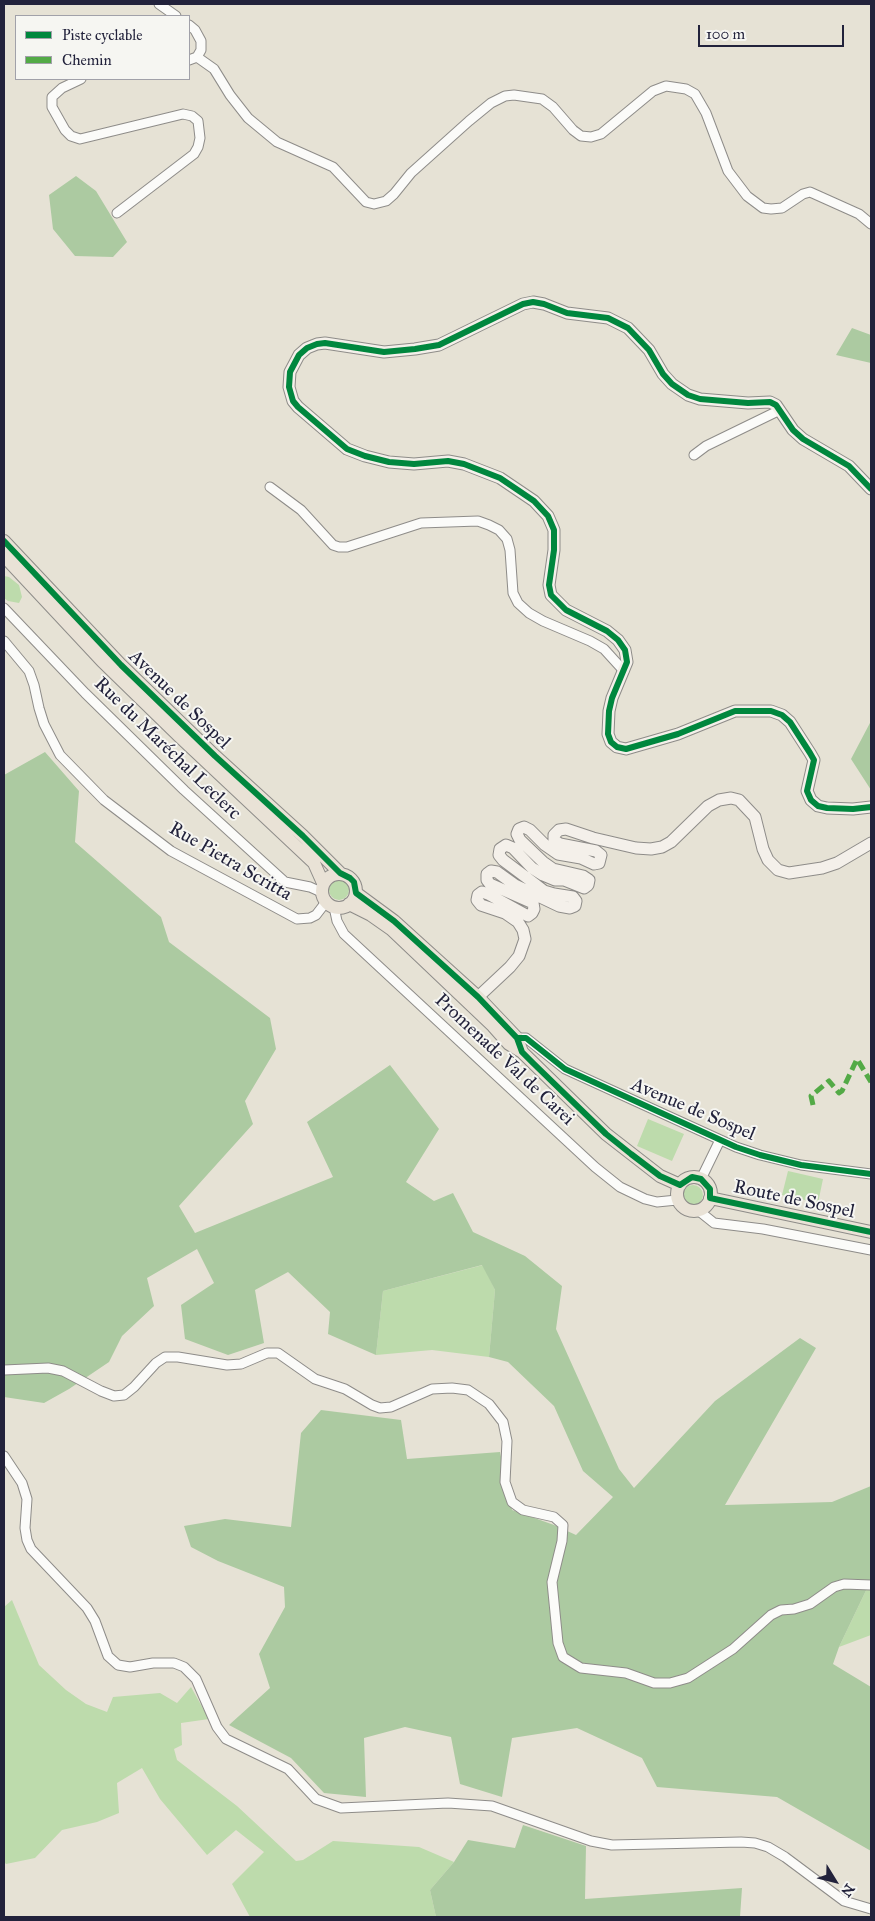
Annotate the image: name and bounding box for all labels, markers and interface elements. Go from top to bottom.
legend [15,15,190,80]
scale bar [700,15,846,47]
text: 100 m [706,25,745,43]
text: Piste cyclable [62,26,142,44]
text: Chemin [62,51,112,69]
street label: Avenue de Sospel [123,646,235,754]
street label: Rue du Maréchal Leclerc [89,673,245,825]
street label: Rue Pietra Scritta [165,818,295,906]
street label: Promenade Val de Carei [429,989,579,1131]
street label: Avenue de Sospel [627,1074,759,1146]
street label: Route de Sospel [731,1176,857,1224]
north arrow [810,1856,860,1906]
text: N [837,1880,858,1900]

